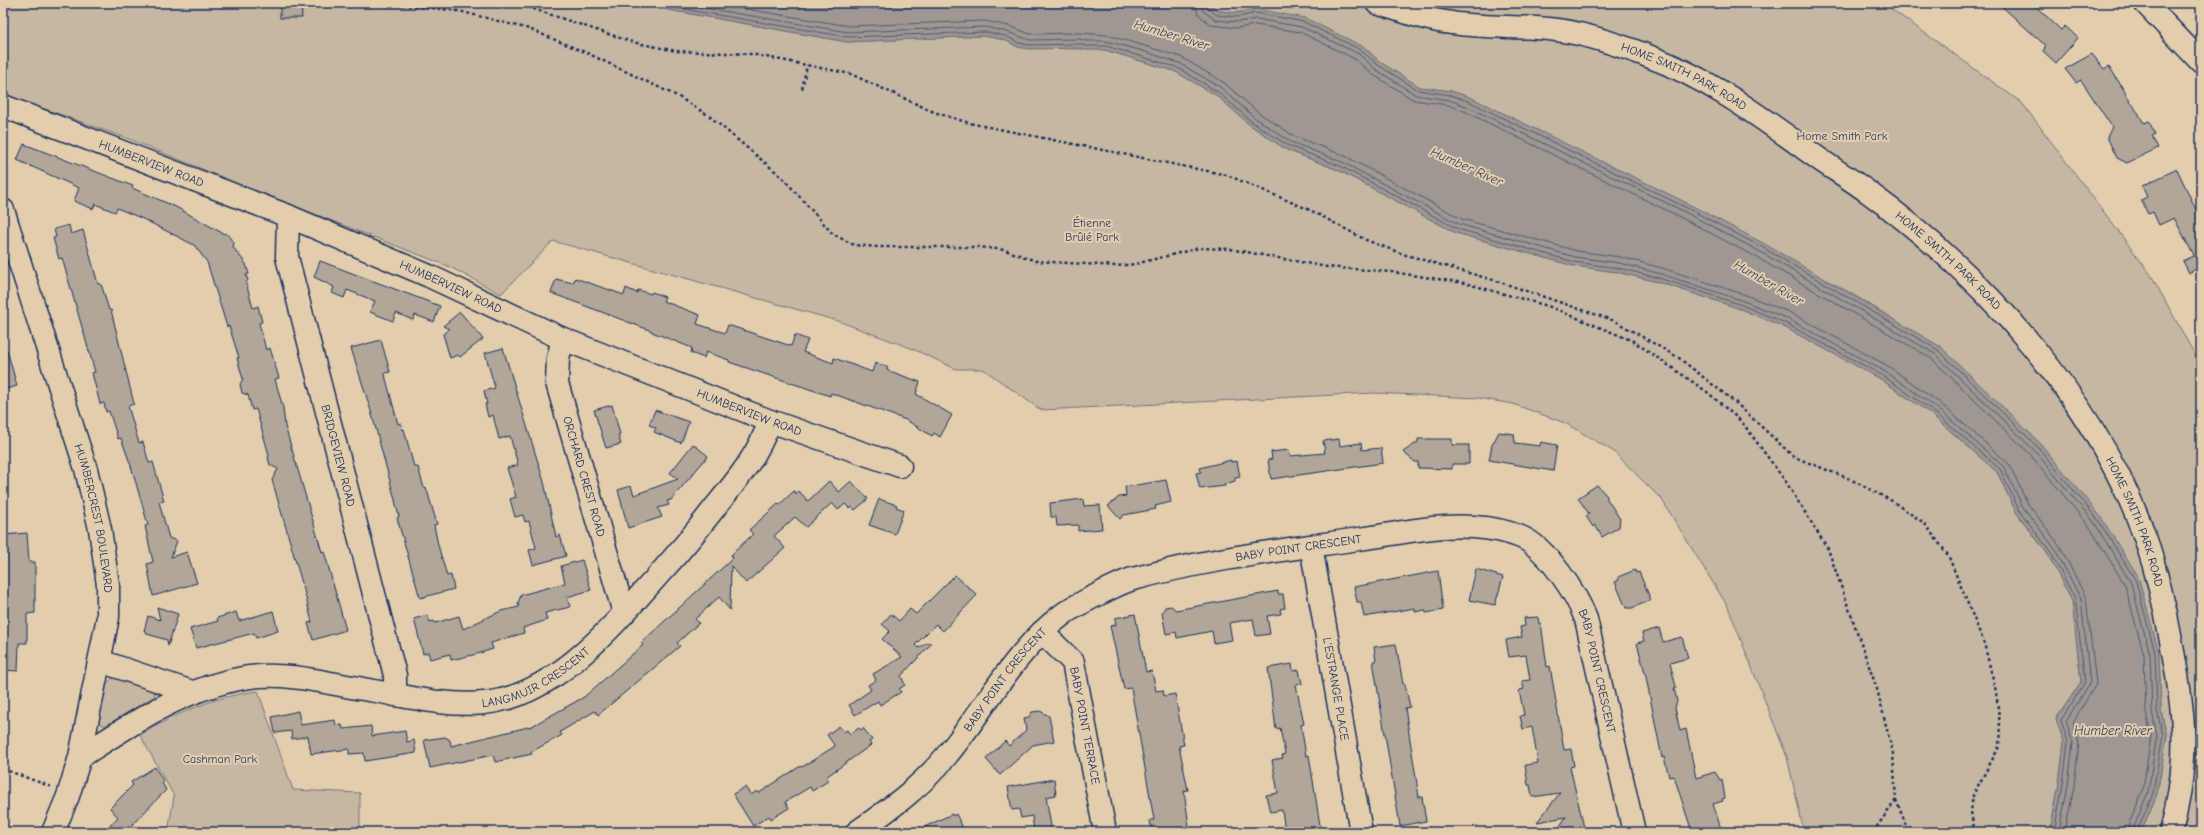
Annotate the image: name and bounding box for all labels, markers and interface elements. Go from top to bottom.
water label: Humber River [1132,16,1212,53]
street label: HOME SMITH PARK ROAD [1619,40,1749,113]
park label: Home Smith Park [1796,129,1888,143]
street label: HUMBERVIEW ROAD [97,137,206,190]
water label: Humber River [1428,144,1506,189]
street label: HOME SMITH PARK ROAD [1893,208,2004,313]
park label: Étienne Brûlé Park [1065,216,1119,244]
water label: Humber River [1731,256,1807,309]
street label: HUMBERVIEW ROAD [397,257,504,316]
street label: HUMBERVIEW ROAD [695,386,804,438]
street label: BRIDGEVIEW ROAD [318,403,358,508]
street label: ORCHARD CREST ROAD [560,415,608,538]
street label: HUMBERCREST BOULEVARD [71,442,115,593]
street label: HOME SMITH PARK ROAD [2103,454,2166,588]
street label: BABY POINT CRESCENT [1234,532,1363,564]
street label: BABY POINT CRESCENT [1576,607,1619,735]
street label: BABY POINT CRESCENT [961,624,1050,734]
street label: L'ESTRANGE PLACE [1320,636,1352,742]
street label: LANGMUIR CRESCENT [481,644,593,710]
street label: BABY POINT TERRACE [1067,666,1103,786]
water label: Humber River [2074,723,2153,738]
park label: Cashman Park [183,752,258,766]

